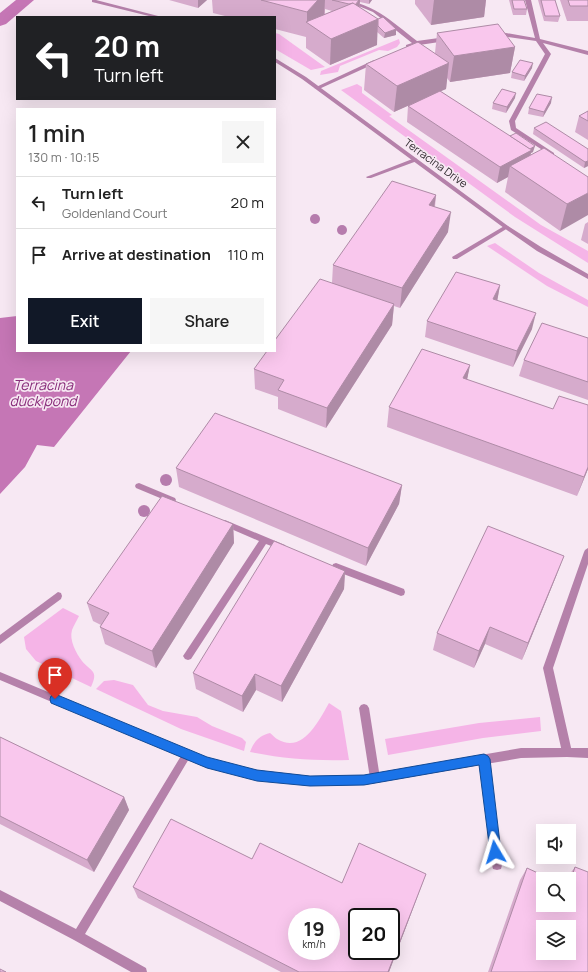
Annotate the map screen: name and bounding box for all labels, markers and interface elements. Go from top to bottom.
text: 20 m [94,27,160,65]
icon: left [28,32,80,84]
text: Turn left [94,63,164,87]
text: 1 min [28,116,85,149]
button: close [222,121,264,163]
street label: Terracina Drive [402,134,471,191]
text: 130 m · 10:15 [28,148,99,166]
text: Turn left [62,183,124,204]
icon: left [28,192,50,214]
text: 20 m [231,192,264,213]
text: Goldenland Court [62,204,168,222]
icon: arrive [28,244,50,266]
text: Arrive at destination [62,244,211,265]
text: 110 m [227,244,264,265]
button: Exit [28,298,142,344]
button: Share [150,298,264,344]
water label: Terracina duck pond [9,375,78,410]
pin [38,658,72,699]
icon: arrive [44,664,66,686]
map controls [536,824,576,960]
button: sound [536,824,576,864]
position arrow [474,831,516,873]
button: search [536,872,576,912]
speed limit sign: 20 [348,908,400,960]
text: 19 [303,915,325,942]
button: layers [536,920,576,960]
text: km/h [302,937,326,951]

